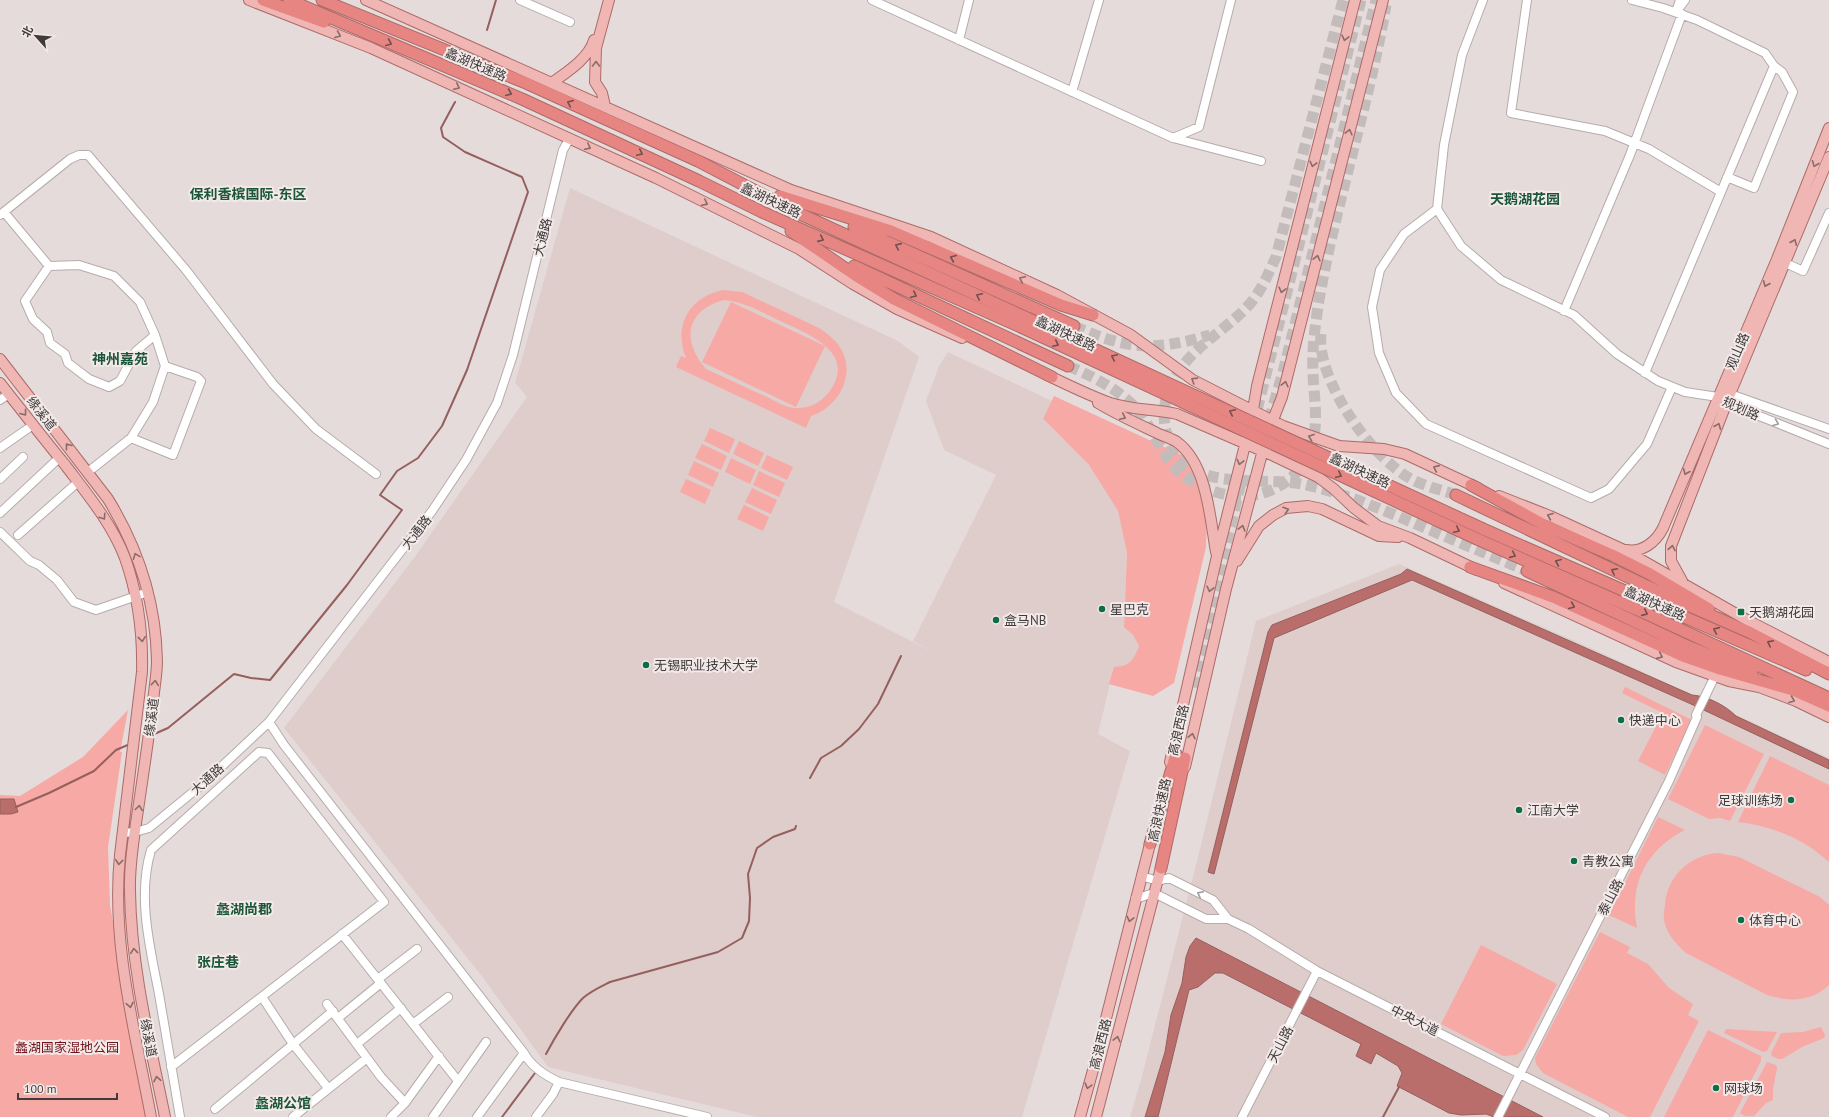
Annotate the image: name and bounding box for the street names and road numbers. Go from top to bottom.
street label: 蠡湖快速路 [443,44,509,85]
street label: 蠡湖快速路 [738,179,804,222]
street label: 大通路 [530,216,555,258]
street label: 蠡湖快速路 [1033,312,1099,355]
street label: 观山路 [1722,330,1753,372]
street label: 缘溪道 [23,393,60,434]
street label: 规划路 [1720,393,1762,424]
street label: 蠡湖快速路 [1327,449,1393,492]
street label: 大通路 [398,512,435,553]
street label: 蠡湖快速路 [1622,582,1688,624]
street label: 缘溪道 [141,697,162,737]
street label: 高浪西路 [1164,703,1193,757]
street label: 大通路 [187,760,228,799]
street label: 高浪快速路 [1144,777,1175,844]
street label: 泰山路 [1594,876,1627,918]
street label: 中央大道 [1388,1001,1442,1040]
street label: 缘溪道 [136,1017,161,1059]
street label: 高浪西路 [1086,1017,1115,1071]
street label: 天山路 [1264,1023,1297,1065]

